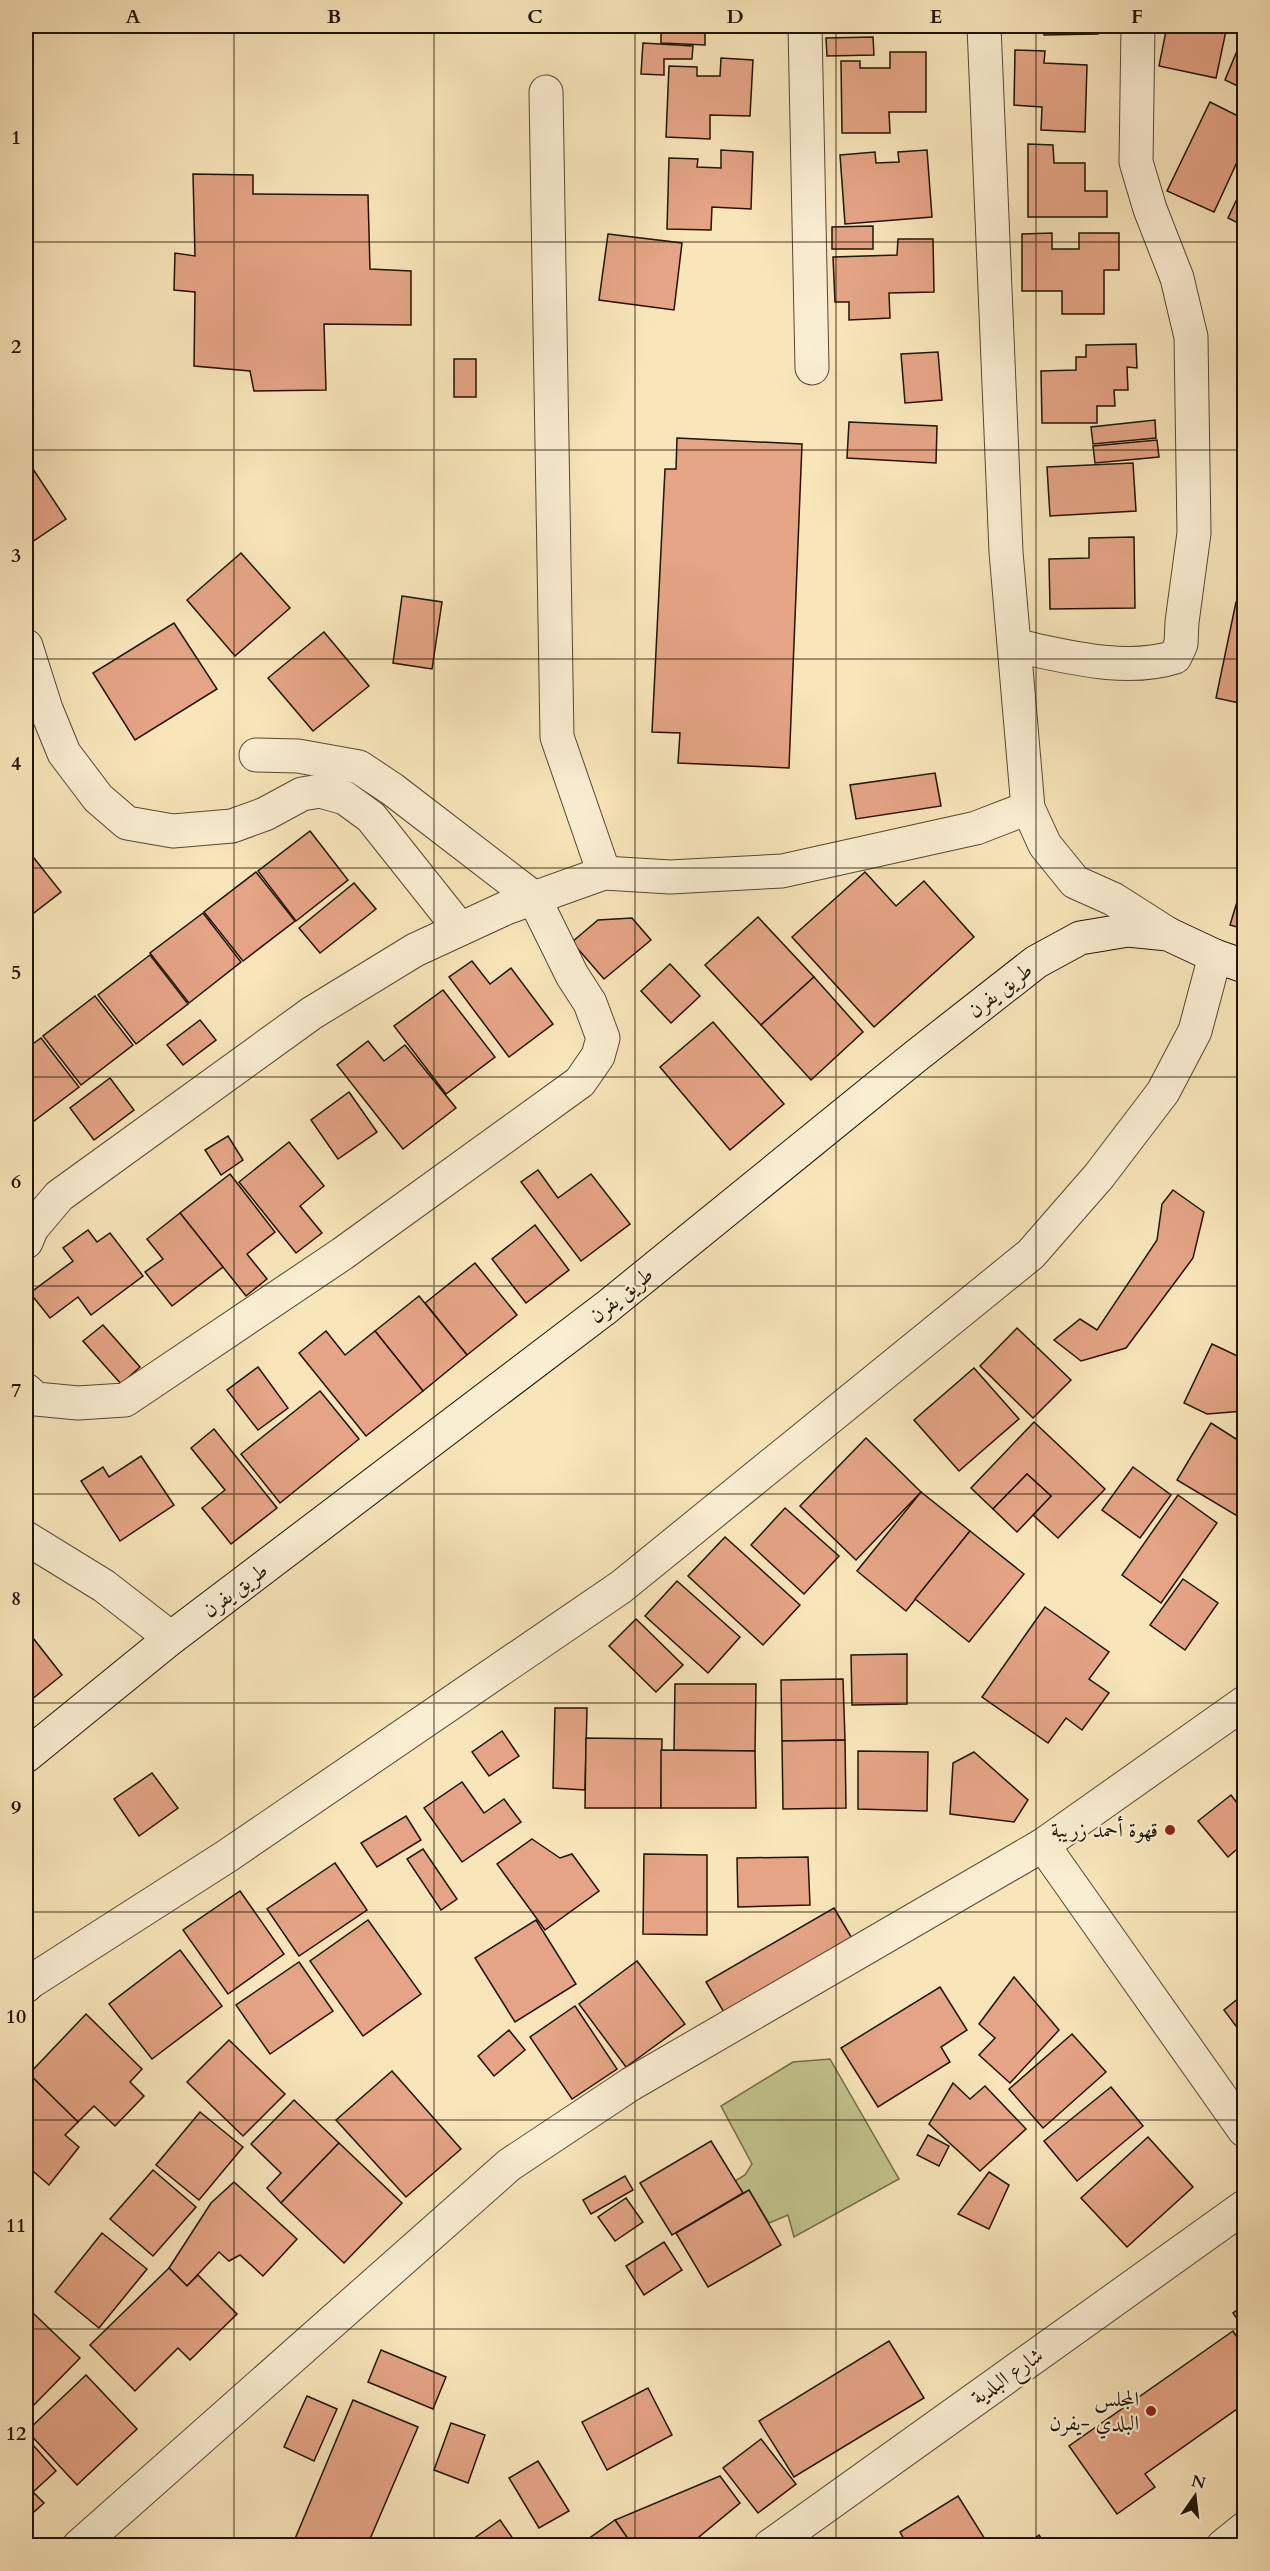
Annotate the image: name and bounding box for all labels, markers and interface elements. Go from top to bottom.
text: A [125,3,141,30]
text: B [327,3,341,30]
text: C [527,3,543,30]
text: D [726,3,744,30]
text: E [930,3,942,30]
text: F [1131,3,1143,30]
text: 1 [11,124,21,151]
text: 2 [11,333,21,360]
text: 3 [11,542,21,569]
text: 4 [11,750,21,777]
street label: طريق يفرن [962,956,1039,1025]
text: 5 [11,959,21,986]
text: 6 [11,1168,21,1195]
street label: طريق يفرن [583,1260,660,1330]
text: 7 [11,1377,21,1404]
street label: طريق يفرن [197,1556,274,1625]
text: 8 [11,1585,21,1612]
text: 9 [11,1794,21,1821]
place label: قهوة أحمد زريبة [1051,1815,1158,1845]
marker: قهوة أحمد زريبة [1163,1823,1177,1837]
text: 10 [6,2003,26,2030]
text: 11 [6,2212,26,2239]
street label: شارع البلدية [966,2341,1051,2414]
place label: المجلس البلدي -يفرن [1049,2385,1139,2439]
marker: المجلس البلدي -يفرن [1144,2404,1158,2418]
text: 12 [6,2420,26,2447]
north arrow [1165,2466,1225,2526]
text: N [1189,2470,1208,2495]

